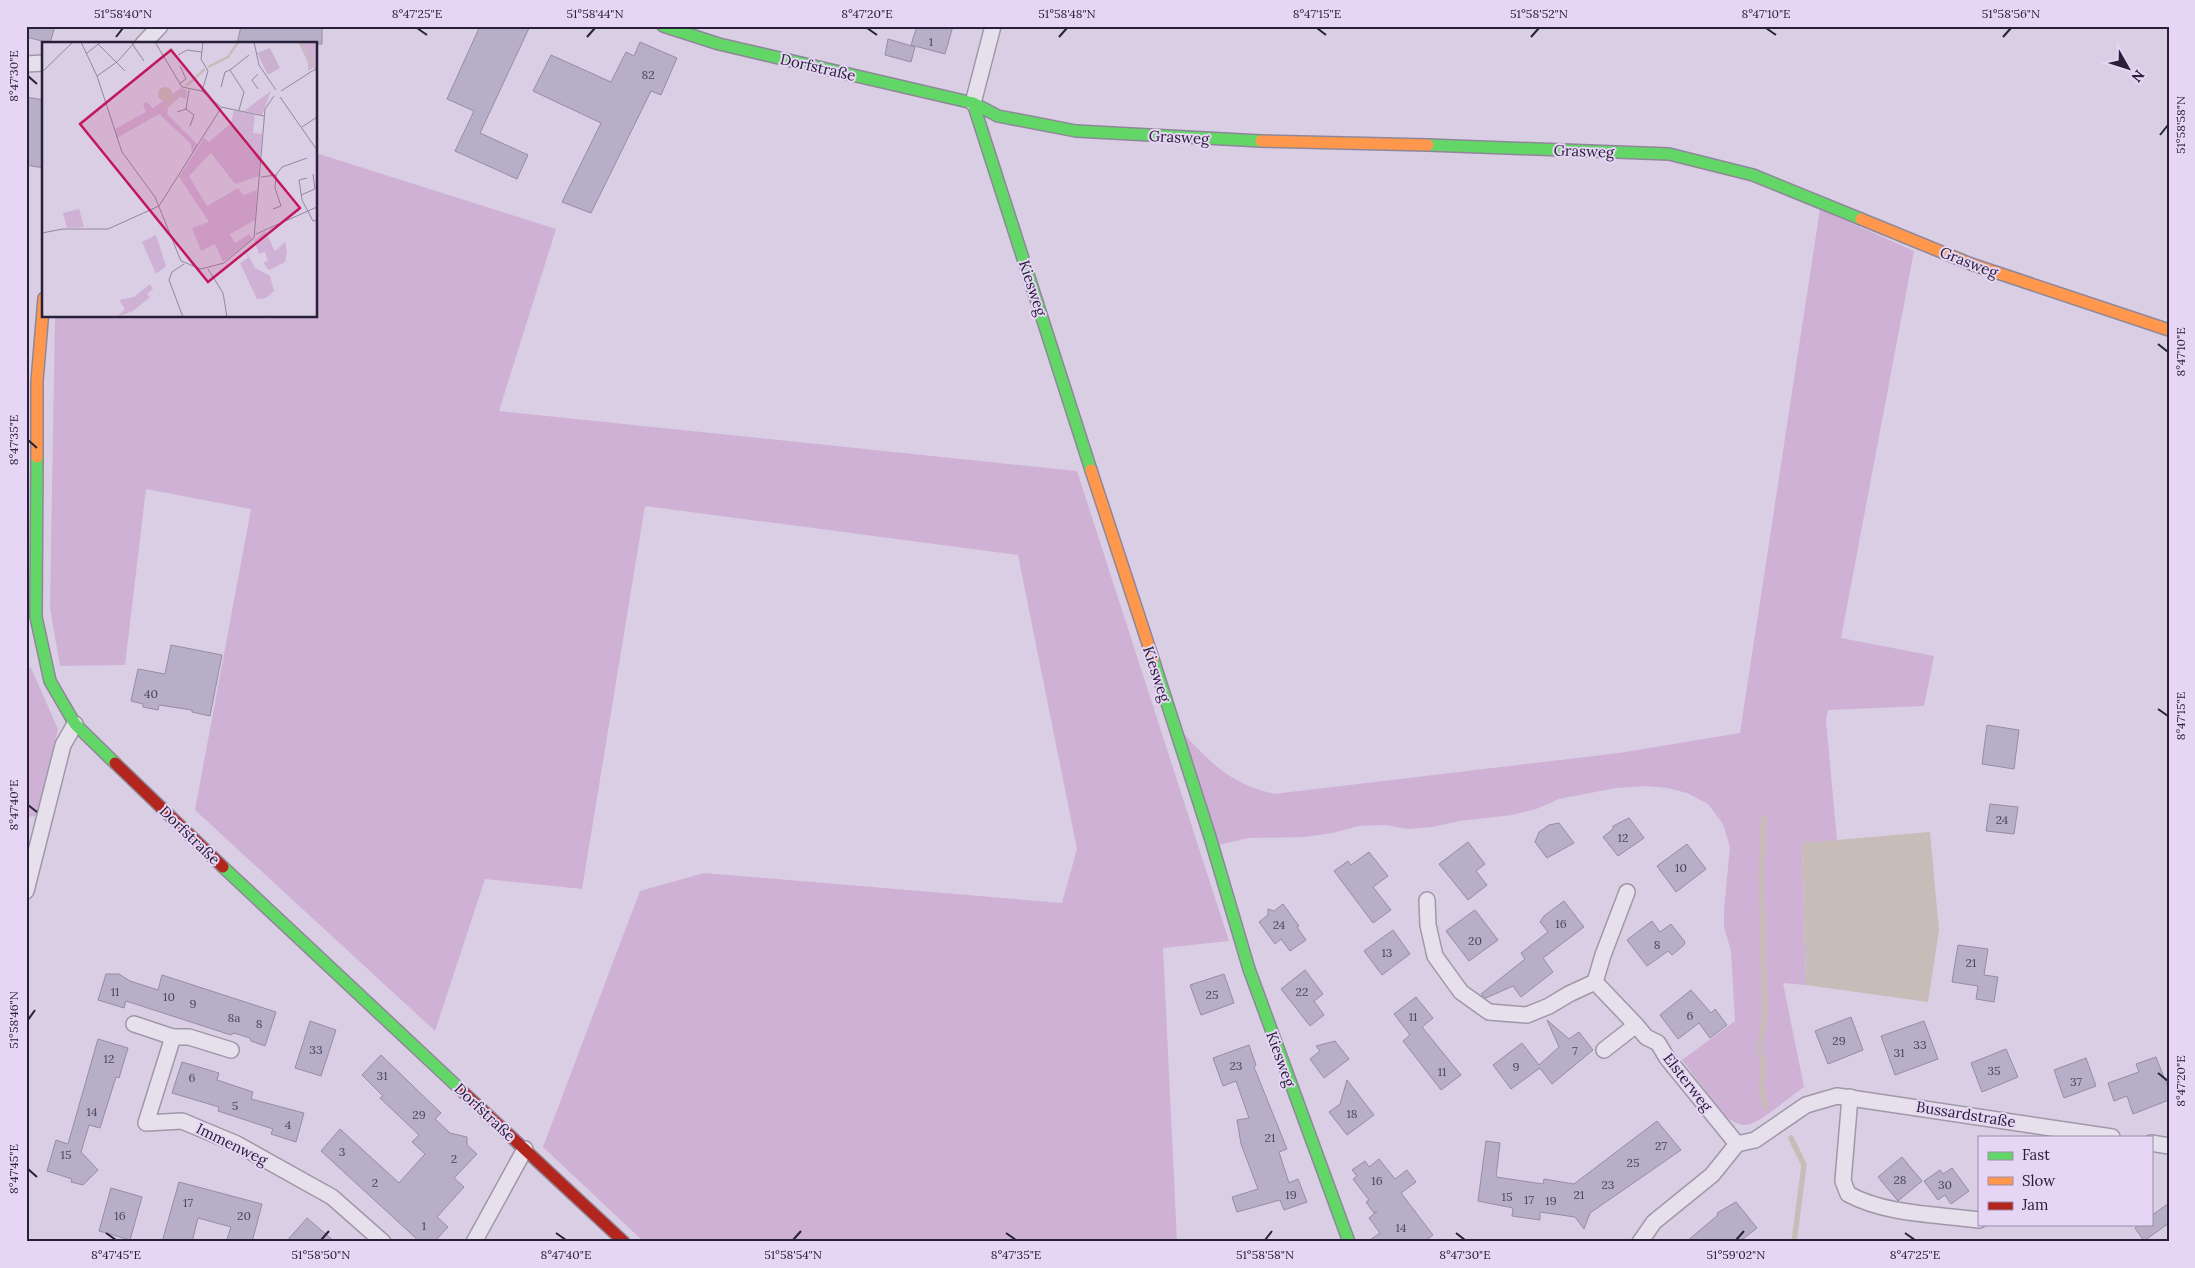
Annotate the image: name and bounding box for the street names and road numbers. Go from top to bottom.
street label: Dorfstraße [778,49,858,85]
street label: Grasweg [1148,126,1211,148]
street label: Grasweg [1553,140,1615,162]
street label: Grasweg [1937,242,2001,282]
street label: Kiesweg [1015,258,1051,319]
street label: Kiesweg [1139,644,1175,705]
street label: Dorfstraße [156,802,224,868]
street label: Kiesweg [1262,1029,1300,1090]
street label: Elsterweg [1659,1049,1717,1116]
street label: Dorfstraße [450,1079,520,1145]
street label: Bussardstraße [1915,1097,2017,1131]
street label: Immenweg [193,1119,271,1170]

